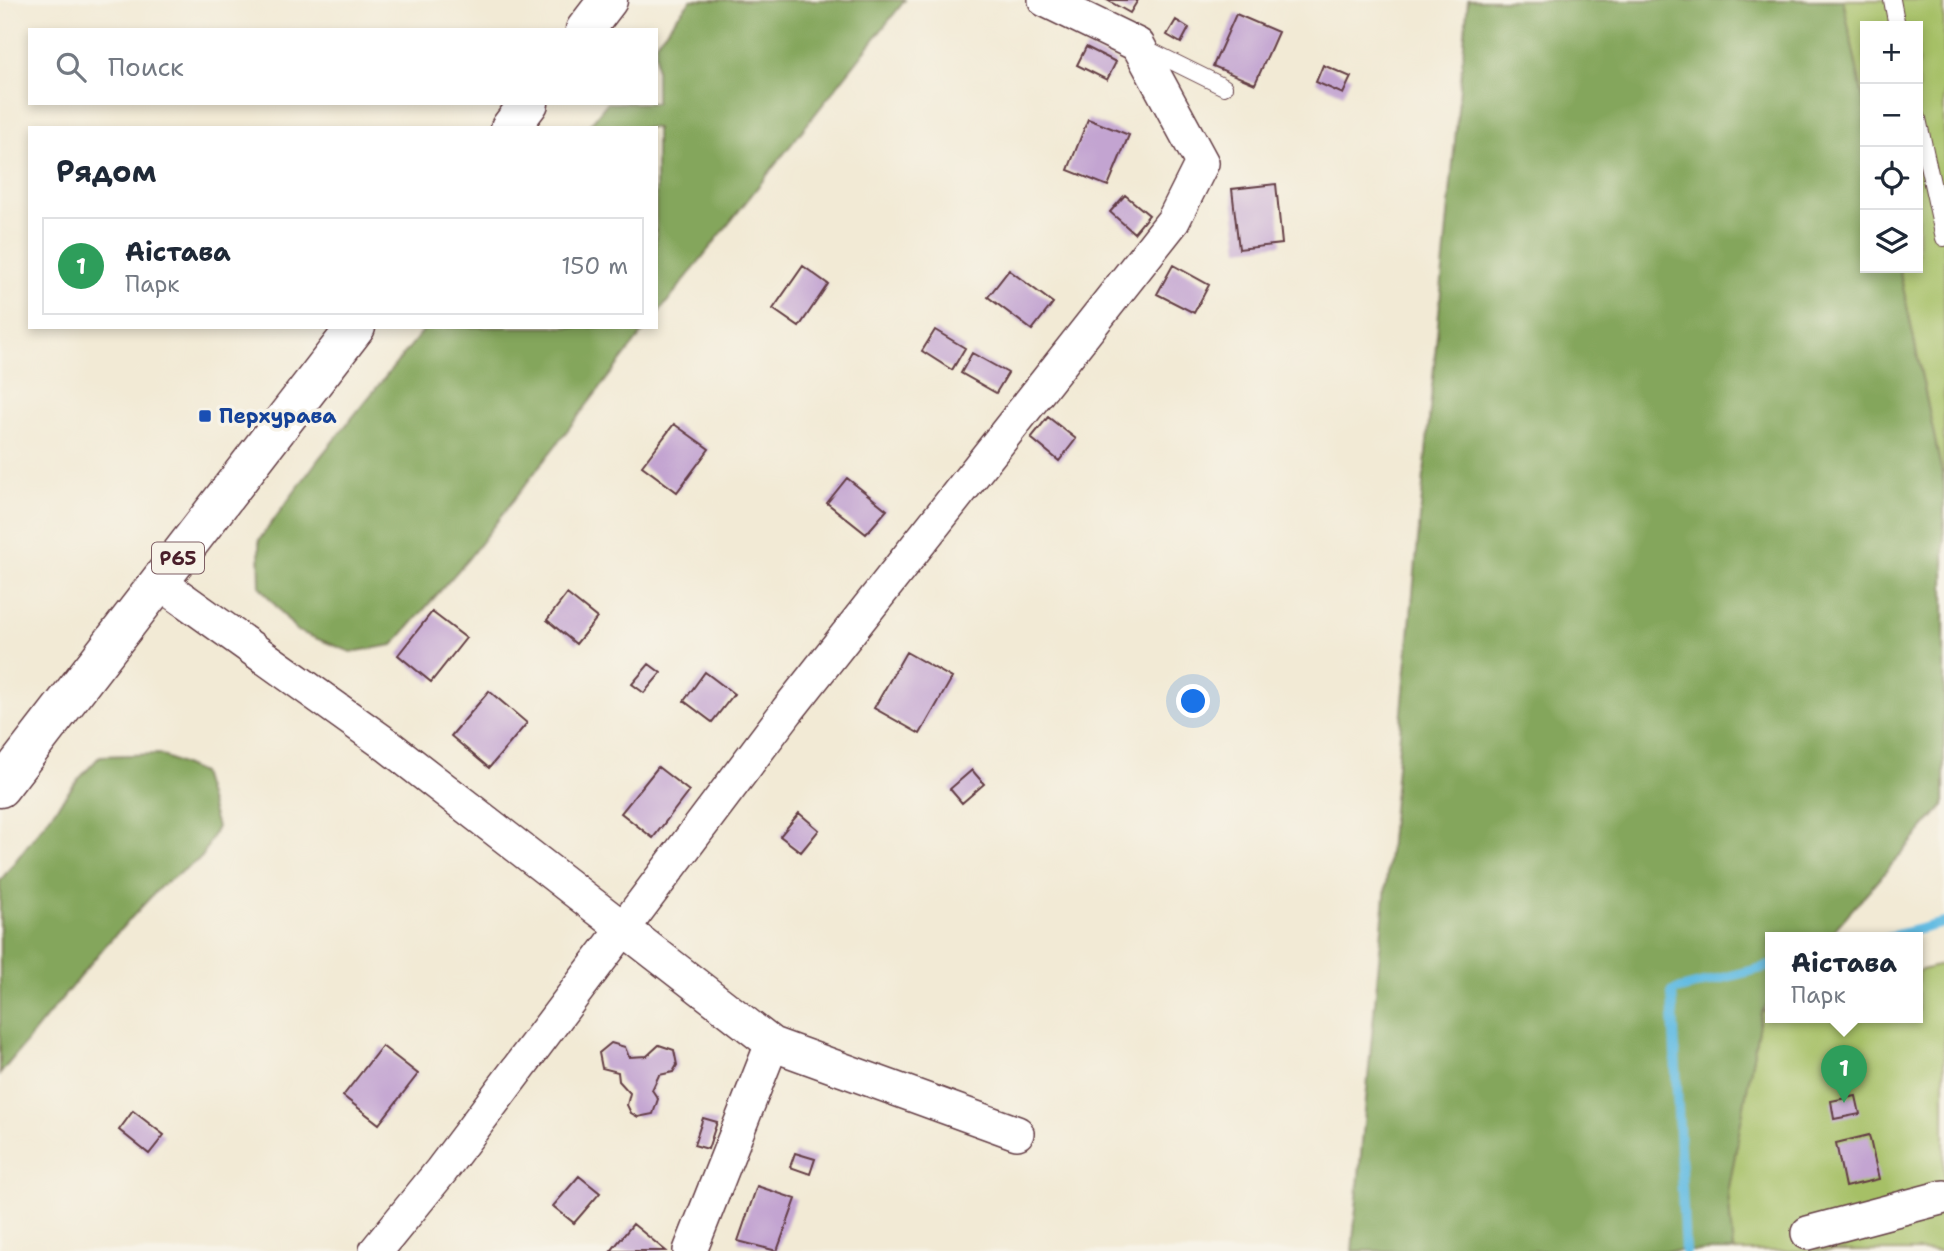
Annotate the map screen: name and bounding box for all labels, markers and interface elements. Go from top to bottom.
map controls [1860,21,1923,273]
button: + [1860,21,1923,84]
search box [28,28,658,105]
icon: search [52,48,90,86]
text: Поиск [108,49,184,84]
button: − [1860,84,1923,147]
button: locate [1860,147,1923,210]
text: Рядом [56,151,156,192]
button: layers [1860,210,1923,273]
text: Аістава [125,234,231,269]
text: 1 [76,251,86,281]
text: 150 m [561,251,628,281]
text: Парк [125,269,180,299]
place label: Перхурава [219,402,337,430]
marker: Перхурава [197,408,213,424]
road number: Р65 [152,542,204,573]
your location [1176,684,1210,718]
popup [1765,932,1923,1023]
text: Аістава [1791,945,1897,980]
text: Парк [1791,980,1846,1010]
pin: 1 [1821,1045,1867,1103]

